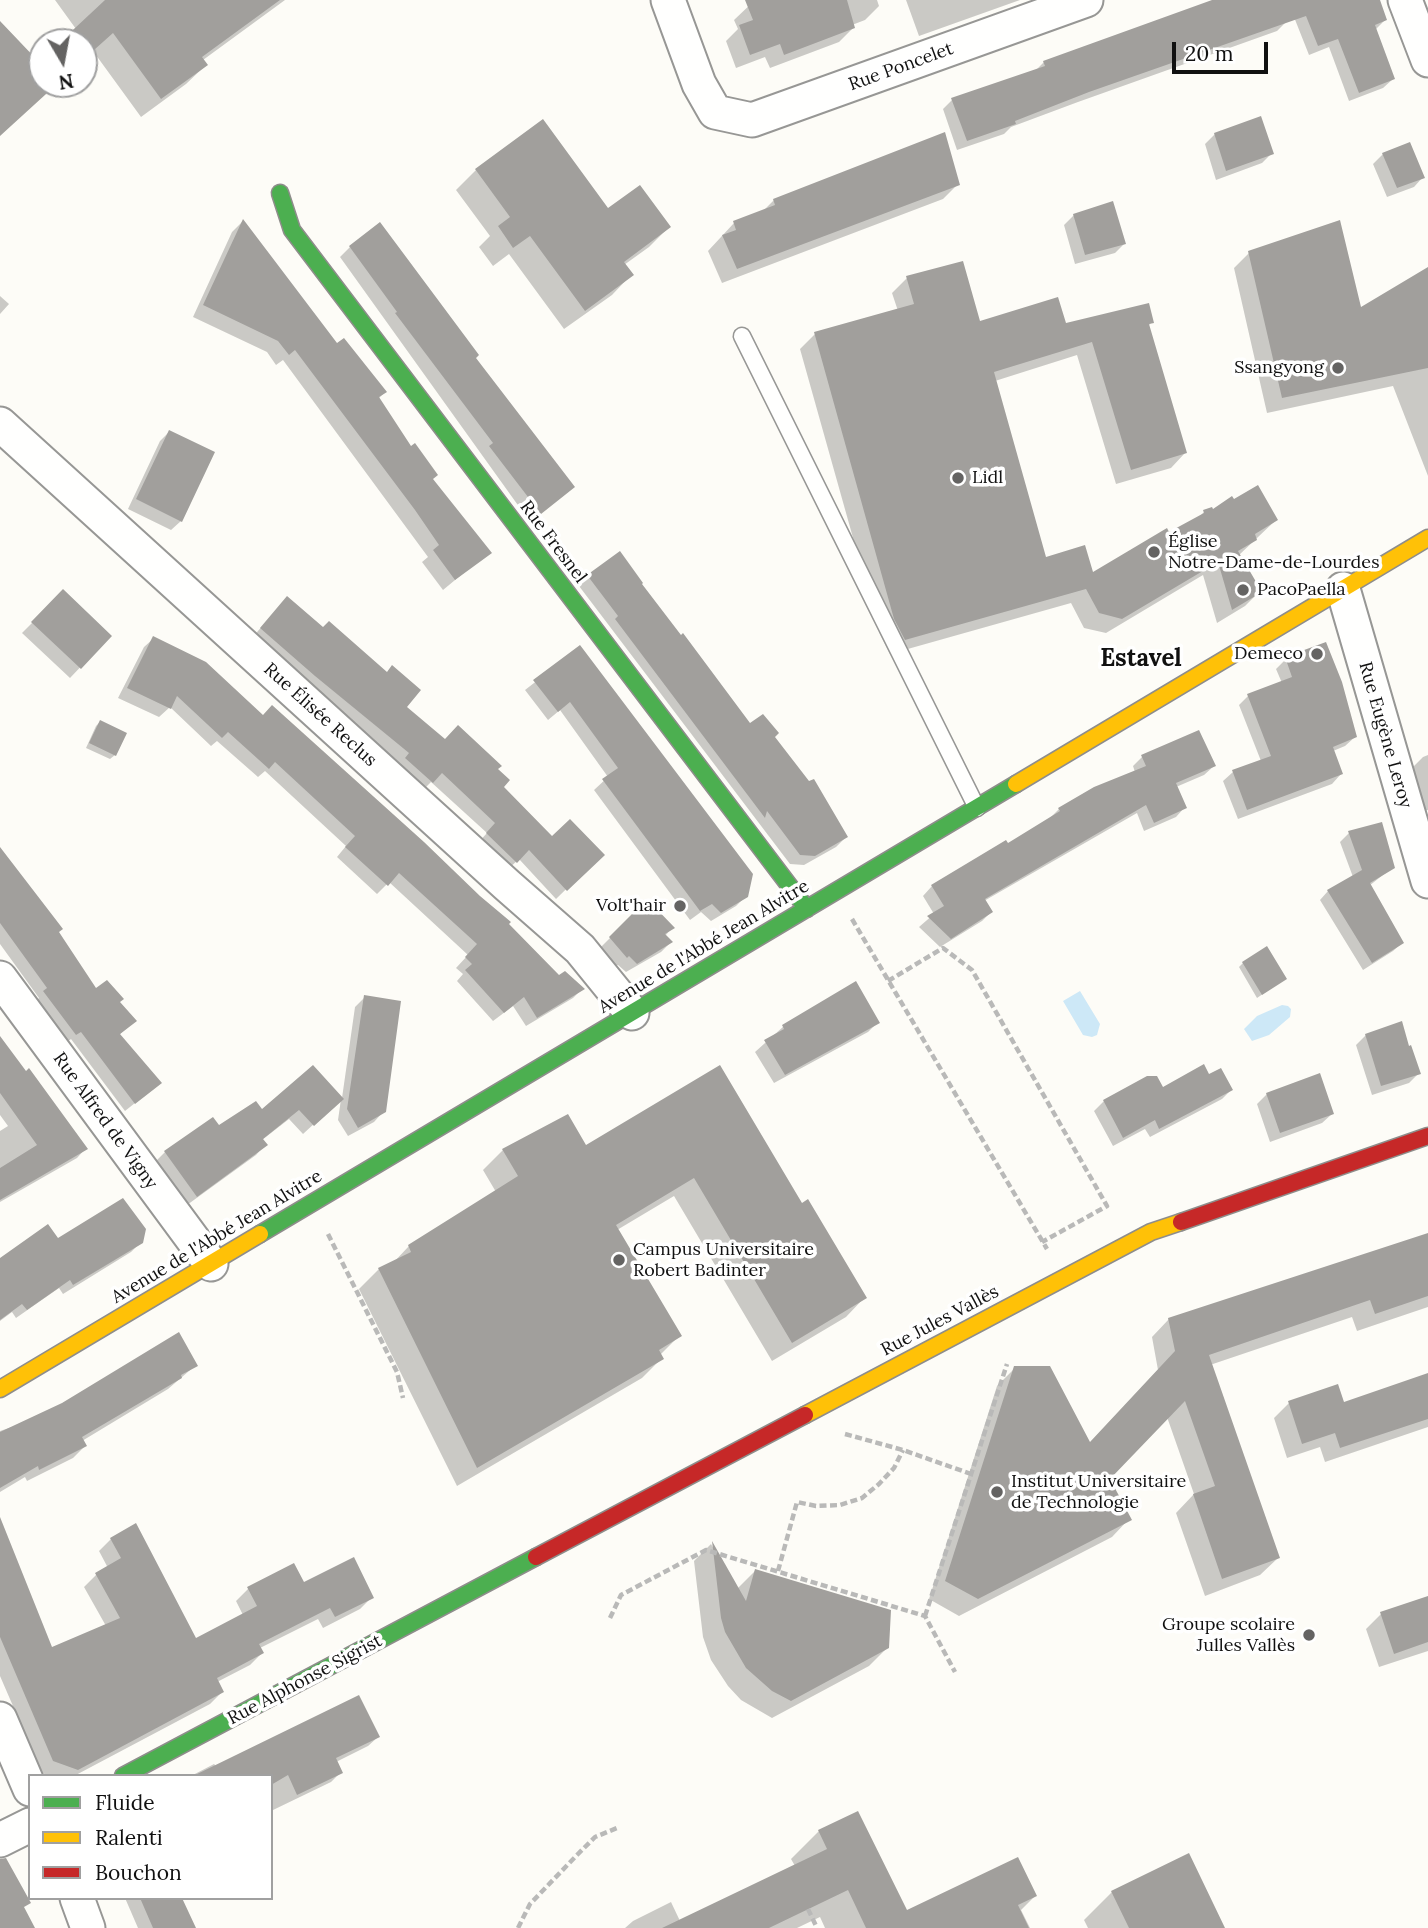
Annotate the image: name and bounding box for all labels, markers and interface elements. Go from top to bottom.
north arrow [28,28,98,98]
scale bar [1176,28,1272,72]
street label: Rue Poncelet [846,38,956,96]
text: 20 m [1185,40,1234,67]
text: N [57,69,76,95]
place label: Ssangyong [1234,357,1324,379]
marker: Ssangyong [1330,360,1346,376]
place label: Lidl [972,467,1003,489]
marker: Lidl [950,470,966,486]
street label: Rue Fresnel [515,497,591,587]
place label: Église Notre-Dame-de-Lourdes [1168,531,1379,574]
marker: Église Notre-Dame-de-Lourdes [1146,544,1162,560]
place label: PacoPaella [1257,579,1346,601]
marker: PacoPaella [1235,582,1251,598]
place label: Demeco [1234,643,1303,665]
district label: Estavel [1100,645,1182,673]
marker: Demeco [1309,646,1325,662]
street label: Rue Élisée Reclus [259,659,381,771]
street label: Rue Eugène Leroy [1354,659,1416,811]
street label: Avenue de l'Abbé Jean Alvitre [595,876,813,1018]
place label: Volt'hair [596,895,666,917]
marker: Volt'hair [672,898,688,914]
street label: Rue Alfred de Vigny [48,1048,162,1194]
street label: Avenue de l'Abbé Jean Alvitre [108,1166,326,1308]
place label: Campus Universitaire Robert Badinter [633,1239,814,1282]
marker: Campus Universitaire Robert Badinter [611,1252,627,1268]
street label: Rue Jules Vallès [877,1281,1003,1361]
place label: Institut Universitaire de Technologie [1011,1471,1186,1514]
marker: Institut Universitaire de Technologie [989,1484,1005,1500]
place label: Groupe scolaire Julles Vallès [1162,1614,1295,1656]
marker: Groupe scolaire Julles Vallès [1301,1627,1317,1643]
street label: Rue Alphonse Sigrist [224,1630,386,1730]
legend [28,1774,273,1900]
text: Fluide [95,1789,155,1816]
text: Ralenti [95,1824,163,1851]
text: Bouchon [95,1859,182,1886]

